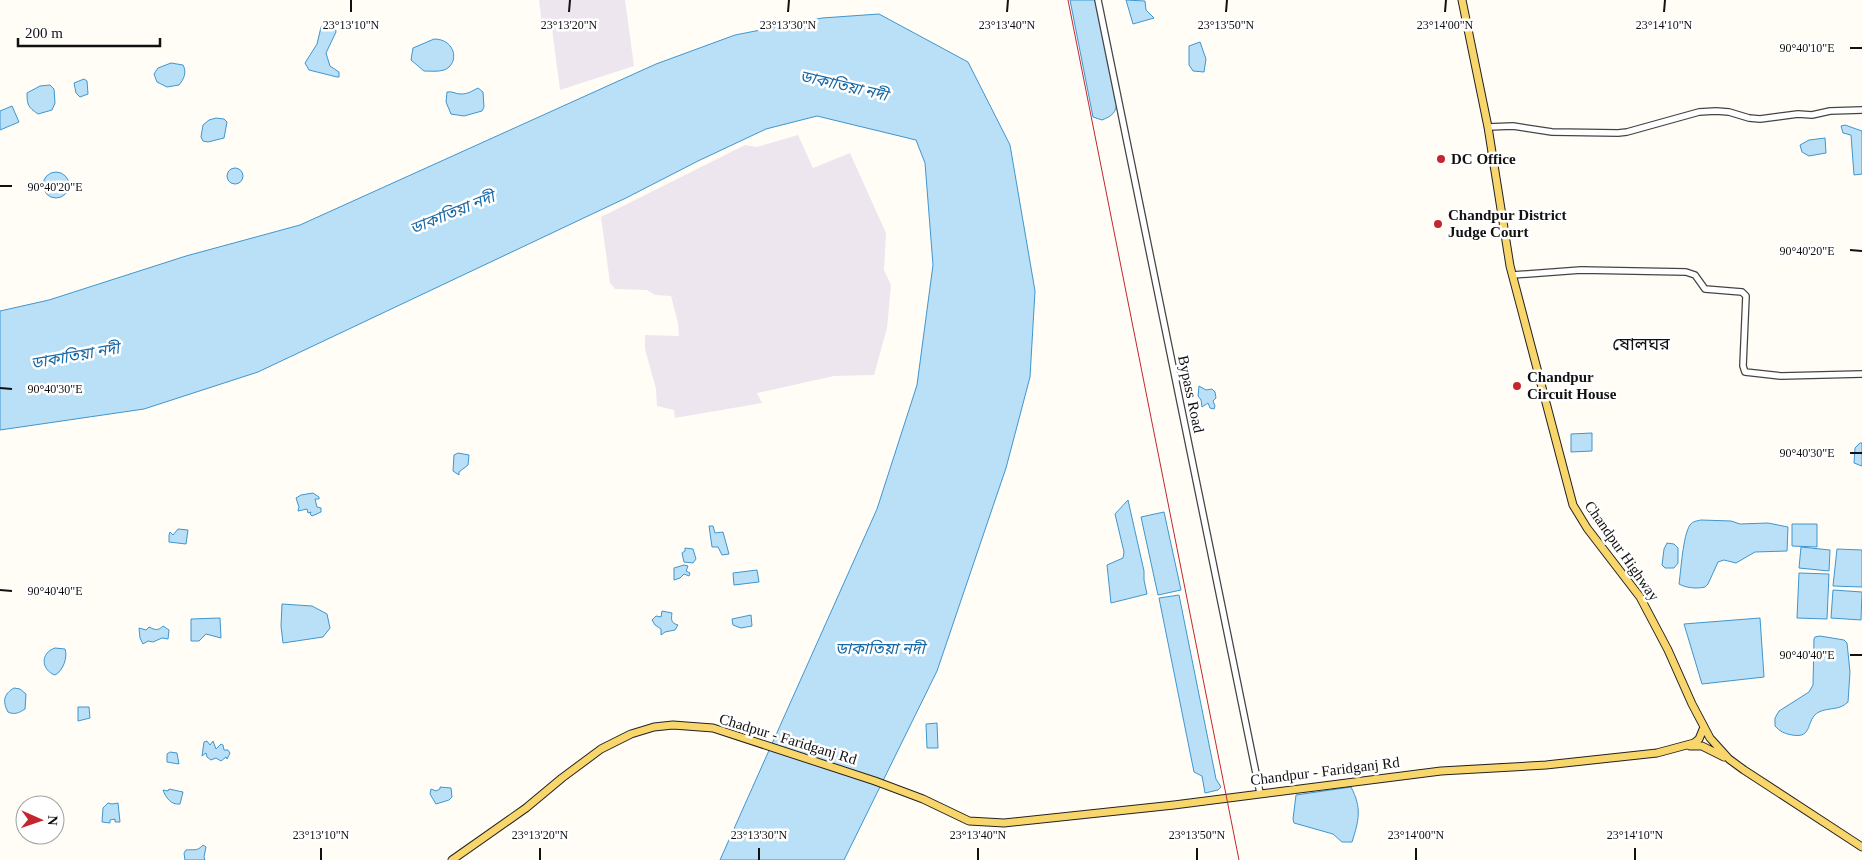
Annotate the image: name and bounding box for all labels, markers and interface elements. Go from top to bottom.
scale bar [18,15,160,47]
text: 23°13'10"N [323,18,380,32]
text: 23°13'20"N [541,18,598,32]
text: 23°13'30"N [760,18,817,32]
text: 23°13'40"N [979,18,1036,32]
text: 23°13'50"N [1198,18,1255,32]
text: 23°14'00"N [1417,18,1474,32]
text: 23°14'10"N [1636,18,1693,32]
text: 200 m [25,25,63,41]
text: 90°40'10"E [1779,41,1835,55]
water label: ডাকাতিয়া নদী [798,66,892,104]
place label: DC Office [1451,151,1516,167]
marker: DC Office [1435,153,1447,165]
text: 90°40'20"E [27,180,83,194]
water label: ডাকাতিয়া নদী [407,186,499,237]
place label: Chandpur District Judge Court [1448,207,1567,240]
marker: Chandpur District Judge Court [1432,218,1444,230]
text: 90°40'20"E [1779,244,1835,258]
district label: ষোলঘর [1612,334,1670,354]
water label: ডাকাতিয়া নদী [29,338,123,372]
street label: Bypass Road [1175,354,1207,435]
place label: Chandpur Circuit House [1527,369,1617,402]
marker: Chandpur Circuit House [1511,380,1523,392]
text: 90°40'30"E [27,382,83,396]
text: 90°40'30"E [1779,446,1835,460]
street label: Chandpur Highway [1582,498,1663,604]
text: 90°40'40"E [27,584,83,598]
water label: ডাকাতিয়া নদী [835,639,927,657]
text: 90°40'40"E [1779,648,1835,662]
street label: Chadpur - Faridganj Rd [717,710,859,768]
street label: Chandpur - Faridganj Rd [1249,754,1401,788]
north arrow [15,795,65,845]
text: N [45,815,60,826]
text: 23°13'10"N [293,828,350,842]
text: 23°13'20"N [512,828,569,842]
text: 23°13'30"N [731,828,788,842]
text: 23°13'40"N [950,828,1007,842]
text: 23°13'50"N [1169,828,1226,842]
text: 23°14'00"N [1388,828,1445,842]
text: 23°14'10"N [1607,828,1664,842]

